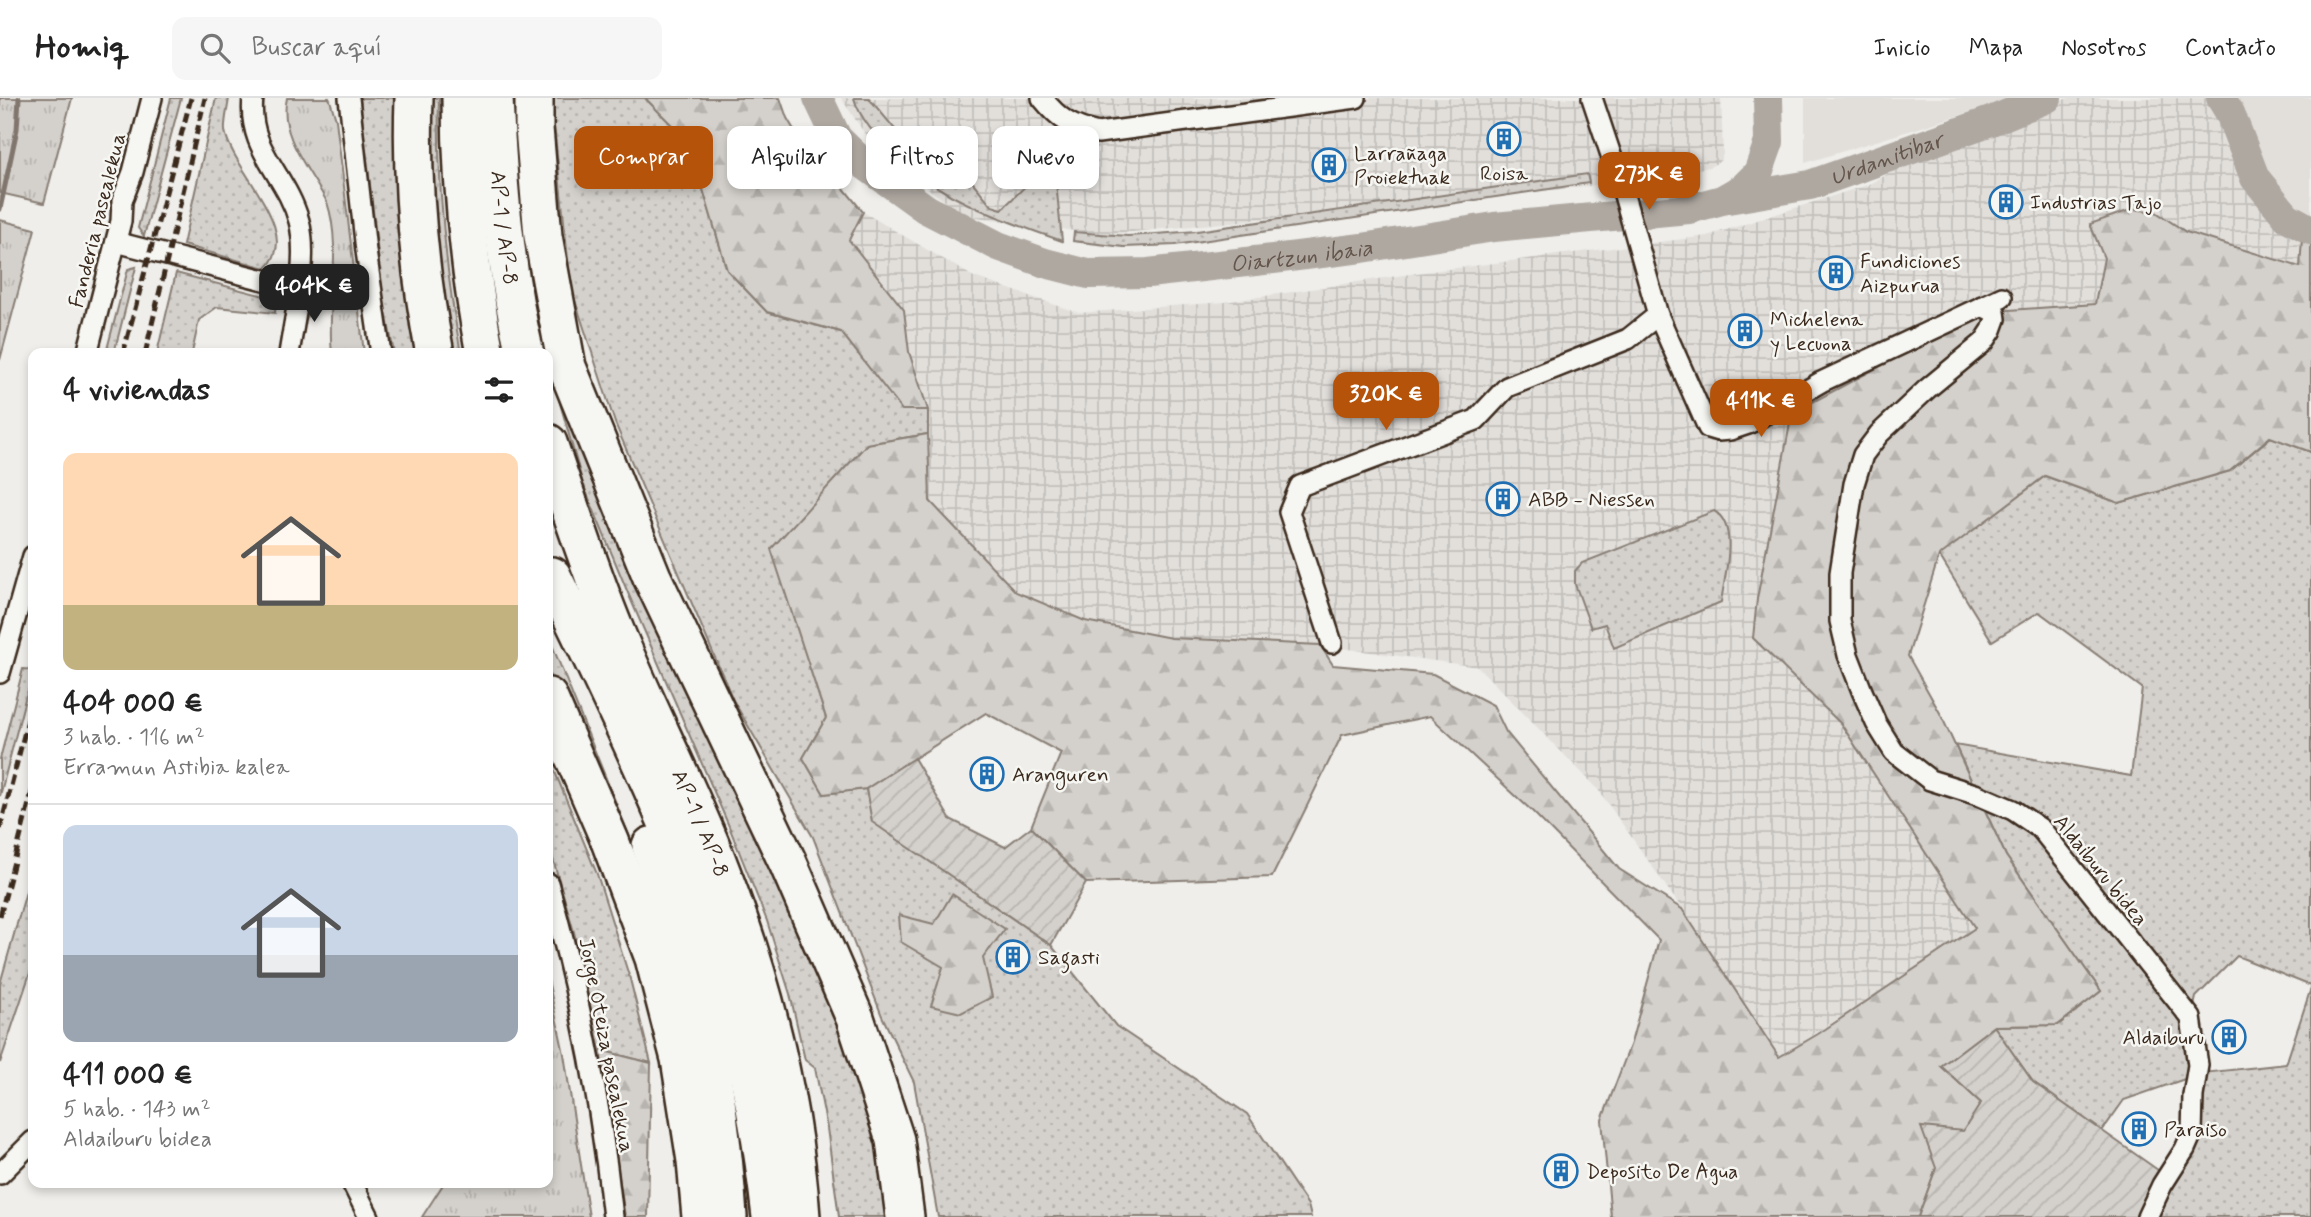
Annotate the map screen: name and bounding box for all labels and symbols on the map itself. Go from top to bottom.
building icon: Roisa [1485,120,1523,158]
water label: Urdanitibar [1826,125,1951,194]
street label: Fanderia pasealekua [63,130,133,311]
place label: Larrañaga Proiektuak [1354,140,1451,192]
building icon: Larrañaga Proiektuak [1310,146,1348,184]
pin: 273K € [1592,152,1706,212]
place label: Roisa [1480,160,1528,188]
street label: AP-1 / AP-8 [483,170,524,287]
building icon: Industrias Tajo [1987,183,2025,221]
place label: Industrias Tajo [2030,189,2162,217]
water label: Oiartzun ibaia [1229,234,1375,281]
place label: Fundiciones Aizpurua [1860,248,1961,300]
building icon: Fundiciones Aizpurua [1817,254,1855,292]
pin: 404K € [257,264,371,324]
place label: Michelena y Lecuona [1770,306,1864,358]
building icon: Michelena y Lecuona [1726,312,1764,350]
pin: 320K € [1329,372,1443,432]
pin: 411K € [1704,380,1818,439]
building icon: ABB - Niessen [1484,480,1522,518]
place label: ABB - Niessen [1528,486,1655,514]
building icon: Aranguren [968,755,1006,793]
place label: Aranguren [1012,761,1109,790]
street label: AP-1 / AP-8 [664,765,735,881]
street label: Aldaiburu bidea [2047,809,2154,932]
street label: Jorge Oteiza pasealekua [570,935,641,1155]
building icon: Sagasti [994,938,1032,976]
place label: Sagasti [1038,944,1100,974]
building icon: Aldaiburu [2210,1018,2248,1056]
place label: Aldaiburu [2122,1024,2204,1052]
building icon: Paraiso [2120,1110,2158,1148]
place label: Paraiso [2164,1116,2227,1144]
building icon: Deposito De Agua [1542,1152,1580,1190]
place label: Deposito De Agua [1586,1158,1738,1186]

